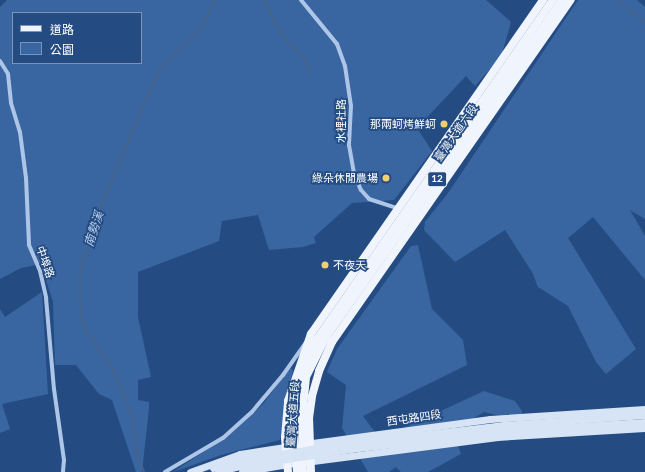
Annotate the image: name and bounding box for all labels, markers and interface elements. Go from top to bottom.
legend [12,12,142,64]
text: 道路 [50,22,74,37]
text: 公園 [50,42,74,57]
street label: 水裡社路 [334,99,348,143]
street label: 臺灣大道六段 [432,102,480,164]
place label: 那兩蚵烤鮮蚵 [370,117,436,131]
marker: 那兩蚵烤鮮蚵 [439,119,449,129]
place label: 綠朵休閒農場 [312,171,378,185]
road number: 12 [427,171,447,187]
marker: 綠朵休閒農場 [381,173,391,183]
water label: 南勢溪 [82,210,106,248]
street label: 中埠路 [33,244,57,280]
place label: 不夜天 [333,258,366,272]
marker: 不夜天 [320,260,330,270]
street label: 臺灣大道五段 [284,381,302,447]
street label: 西屯路四段 [386,408,442,428]

